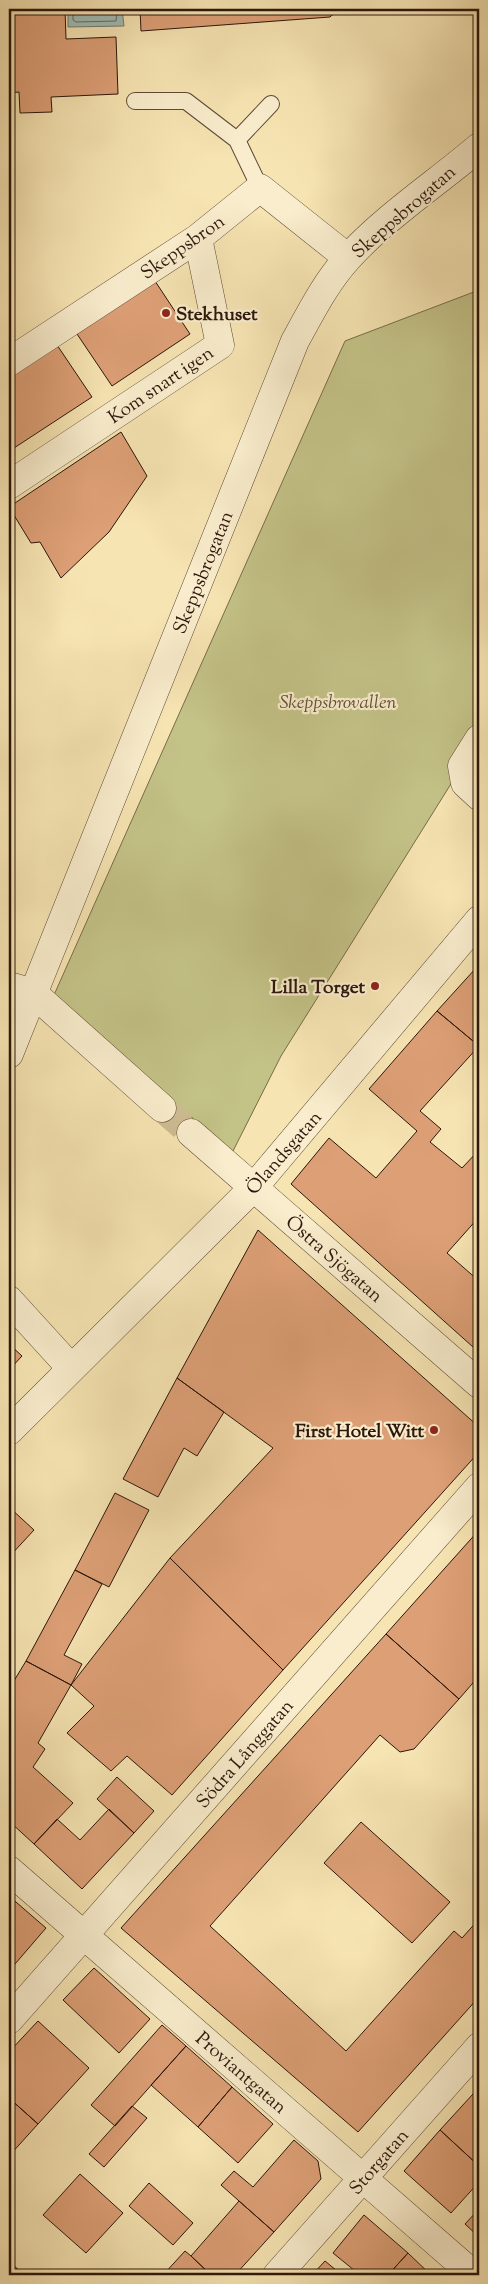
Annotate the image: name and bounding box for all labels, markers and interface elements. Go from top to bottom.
street label: Skeppsbrogatan [347,160,463,266]
street label: Skeppsbron [136,209,231,287]
place label: Stekhuset [176,302,258,329]
marker: Stekhuset [160,307,172,319]
street label: Kom snart igen [103,341,220,432]
street label: Skeppsbrogatan [167,507,241,638]
park label: Skeppsbrovallen [279,690,397,717]
place label: Lilla Torget [271,975,365,1002]
marker: Lilla Torget [369,980,381,992]
street label: Ölandsgatan [241,1106,329,1202]
street label: Östra Sjögatan [279,1210,388,1310]
place label: First Hotel Witt [295,1419,424,1446]
marker: First Hotel Witt [428,1424,440,1436]
street label: Södra Långgatan [191,1694,301,1815]
street label: Proviantgatan [189,2027,292,2121]
street label: Storgatan [344,2124,416,2202]

